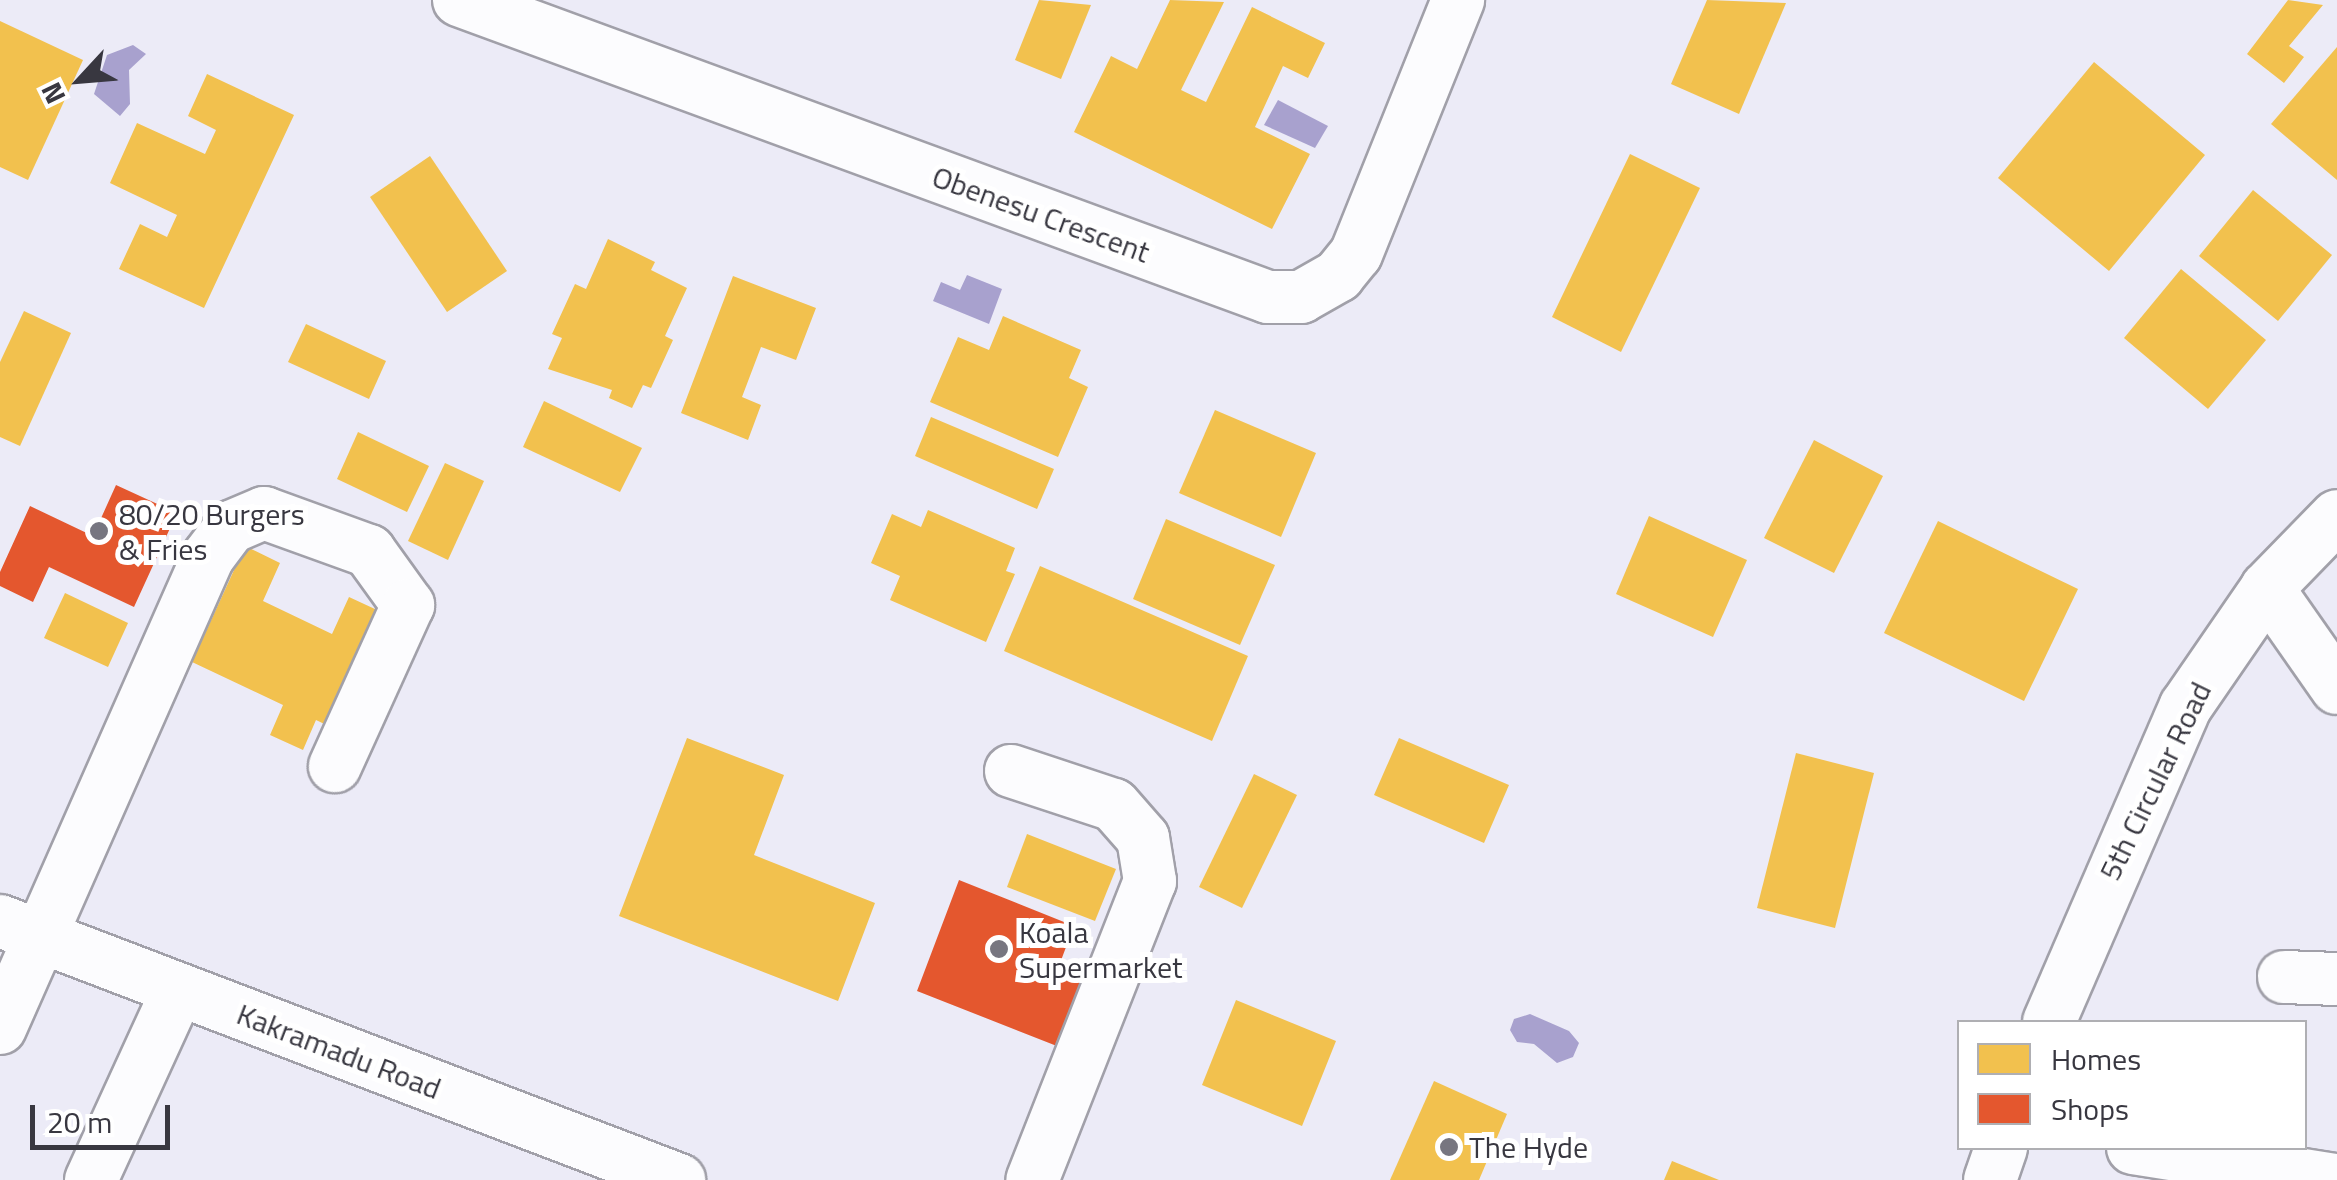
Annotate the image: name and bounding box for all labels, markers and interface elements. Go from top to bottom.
north arrow [30,30,130,130]
text: N [29,75,76,112]
street label: Obenesu Crescent [928,158,1154,270]
place label: 80/20 Burgers & Fries [119,496,305,566]
marker: 80/20 Burgers & Fries [88,520,110,542]
street label: 5th Circular Road [2091,676,2219,886]
place label: Koala Supermarket [1019,914,1183,984]
marker: Koala Supermarket [988,938,1010,960]
street label: Kakramadu Road [232,996,446,1106]
legend [1957,1020,2307,1150]
text: Homes [2051,1036,2141,1082]
scale bar [35,1085,175,1147]
text: Shops [2051,1086,2129,1132]
text: 20 m [47,1099,112,1145]
place label: The Hyde [1469,1129,1588,1165]
marker: The Hyde [1438,1136,1460,1158]

